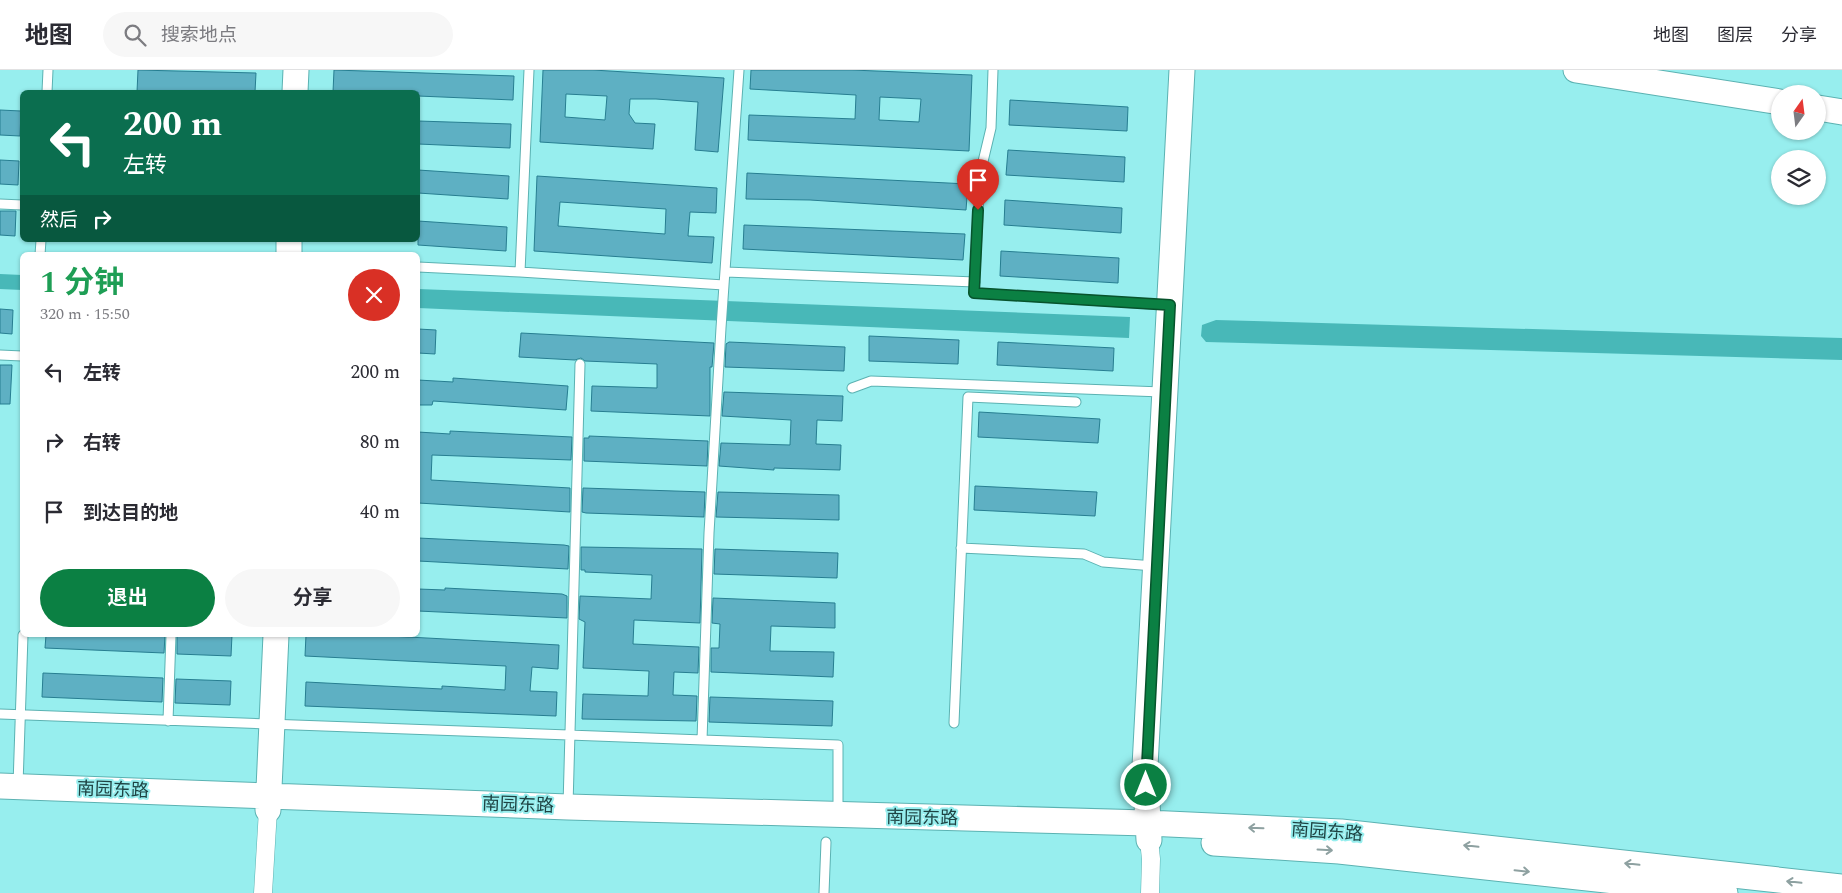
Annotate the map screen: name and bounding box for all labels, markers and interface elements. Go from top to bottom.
search box [103,12,453,57]
text: 地图 [25,18,73,54]
icon: search [121,21,149,49]
text: 搜索地点 [161,21,237,50]
text: 地图 [1653,22,1689,49]
text: 图层 [1717,22,1753,49]
text: 分享 [1781,22,1817,49]
north arrow [1771,85,1826,140]
map controls [1771,85,1826,205]
text: 200 m [123,98,222,151]
icon: left [40,110,105,175]
text: 左转 [123,149,167,182]
button: layers [1771,150,1826,205]
pin [957,159,999,210]
icon: arrive [964,166,992,194]
icon: right [88,205,116,233]
text: 然后 [40,206,78,235]
text: 1 分钟 [40,260,124,306]
button: close [348,269,400,321]
text: 320 m · 15:50 [40,302,130,326]
icon: left [40,358,68,386]
text: 200 m [350,358,400,387]
text: 左转 [83,359,121,388]
icon: right [40,428,68,456]
text: 80 m [360,428,400,457]
text: 右转 [83,429,121,458]
icon: arrive [40,498,68,526]
text: 40 m [360,498,400,527]
text: 到达目的地 [83,499,178,528]
button: 退出 [40,569,215,627]
button: 分享 [225,569,400,627]
position arrow [1119,758,1171,810]
street label: 南园东路 [77,775,149,805]
street label: 南园东路 [482,790,554,820]
street label: 南园东路 [886,804,958,832]
street label: 南园东路 [1290,816,1364,848]
one-way arrow [1249,824,1265,833]
one-way arrow [1463,841,1479,851]
one-way arrow [1317,845,1333,854]
one-way arrow [1624,859,1640,869]
one-way arrow [1513,866,1529,876]
one-way arrow [1786,877,1802,887]

